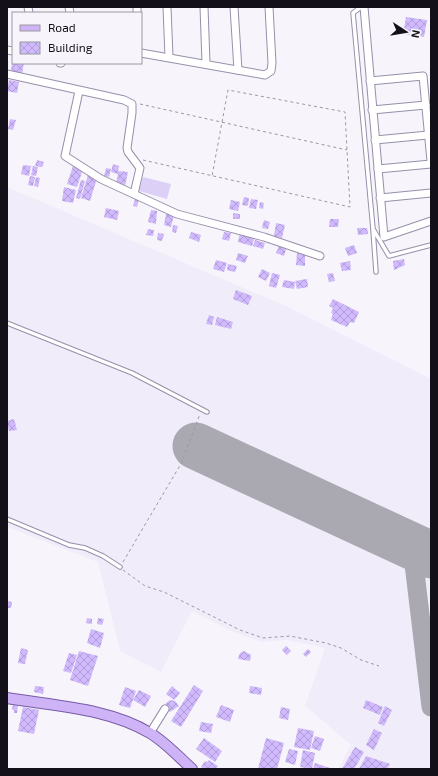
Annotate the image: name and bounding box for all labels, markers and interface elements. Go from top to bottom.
legend [12,12,142,64]
north arrow [386,12,426,52]
text: Road [48,20,76,34]
text: N [409,29,423,39]
text: Building [48,40,93,54]

